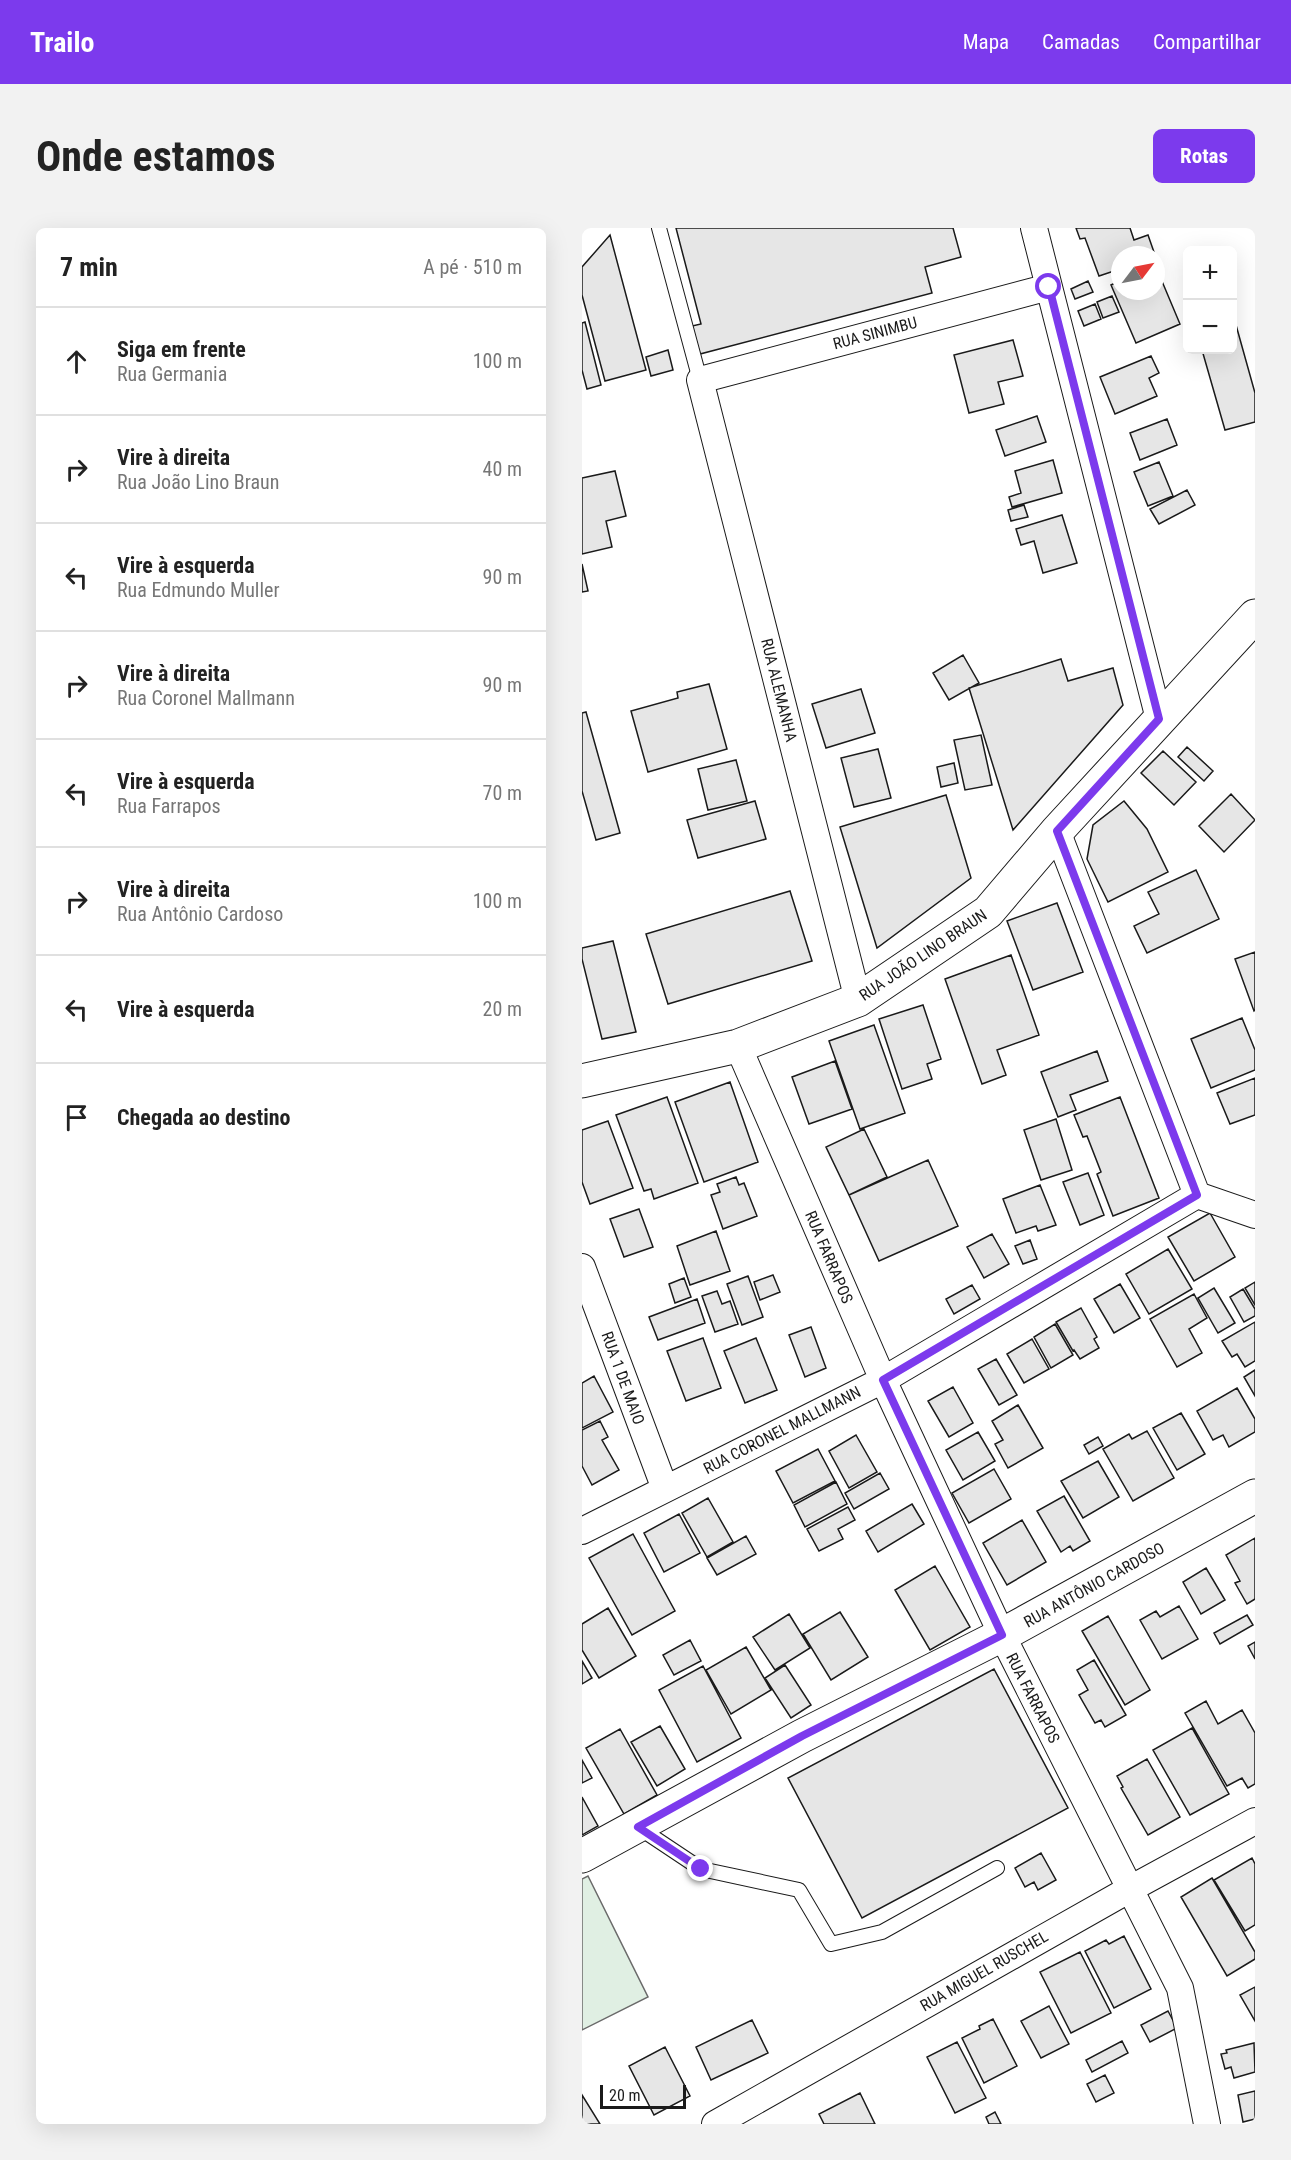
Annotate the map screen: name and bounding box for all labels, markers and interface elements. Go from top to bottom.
text: Trailo [30,26,94,59]
text: Mapa [963,30,1009,54]
text: Camadas [1042,30,1120,54]
text: Compartilhar [1153,30,1261,54]
button: Rotas [1153,129,1255,183]
text: Onde estamos [36,132,276,181]
north arrow [1111,246,1165,300]
map controls [1183,246,1237,354]
button: + [1183,246,1237,300]
text: 7 min [60,252,118,282]
text: A pé · 510 m [423,255,522,279]
route start [1035,273,1061,299]
button: − [1183,300,1237,354]
street label: RUA SINIMBU [831,313,919,353]
text: Siga em frente [117,337,246,362]
icon: ahead [60,345,93,378]
text: 100 m [473,349,522,373]
text: Rua Germania [117,362,227,386]
text: Vire à direita [117,445,230,470]
icon: right [60,453,93,486]
text: 40 m [483,457,522,481]
text: Rua João Lino Braun [117,470,279,494]
text: Vire à esquerda [117,553,255,578]
icon: left [60,561,93,594]
text: 90 m [483,565,522,589]
text: Rua Edmundo Muller [117,578,280,602]
street label: RUA ALEMANHA [757,636,801,744]
text: Vire à direita [117,661,230,686]
icon: right [60,669,93,702]
text: 90 m [483,673,522,697]
text: Rua Coronel Mallmann [117,686,295,710]
text: Vire à esquerda [117,769,255,794]
icon: left [60,777,93,810]
text: 70 m [483,781,522,805]
text: Rua Farrapos [117,794,221,818]
text: Vire à direita [117,877,230,902]
icon: right [60,885,93,918]
text: 100 m [473,889,522,913]
text: Rua Antônio Cardoso [117,902,283,926]
street label: RUA JOÃO LINO BRAUN [855,904,990,1005]
icon: left [60,993,93,1026]
text: Vire à esquerda [117,997,255,1022]
text: 20 m [483,997,522,1021]
icon: arrive [60,1101,93,1134]
text: Chegada ao destino [117,1105,291,1130]
street label: RUA FARRAPOS [801,1208,857,1306]
street label: RUA 1 DE MAIO [597,1329,649,1427]
street label: RUA CORONEL MALLMANN [700,1382,864,1478]
street label: RUA ANTÔNIO CARDOSO [1020,1538,1167,1631]
street label: RUA FARRAPOS [1002,1650,1064,1746]
route end [687,1855,713,1881]
street label: RUA MIGUEL RUSCHEL [917,1927,1052,2015]
scale bar [600,2082,686,2110]
text: 20 m [609,2086,641,2105]

